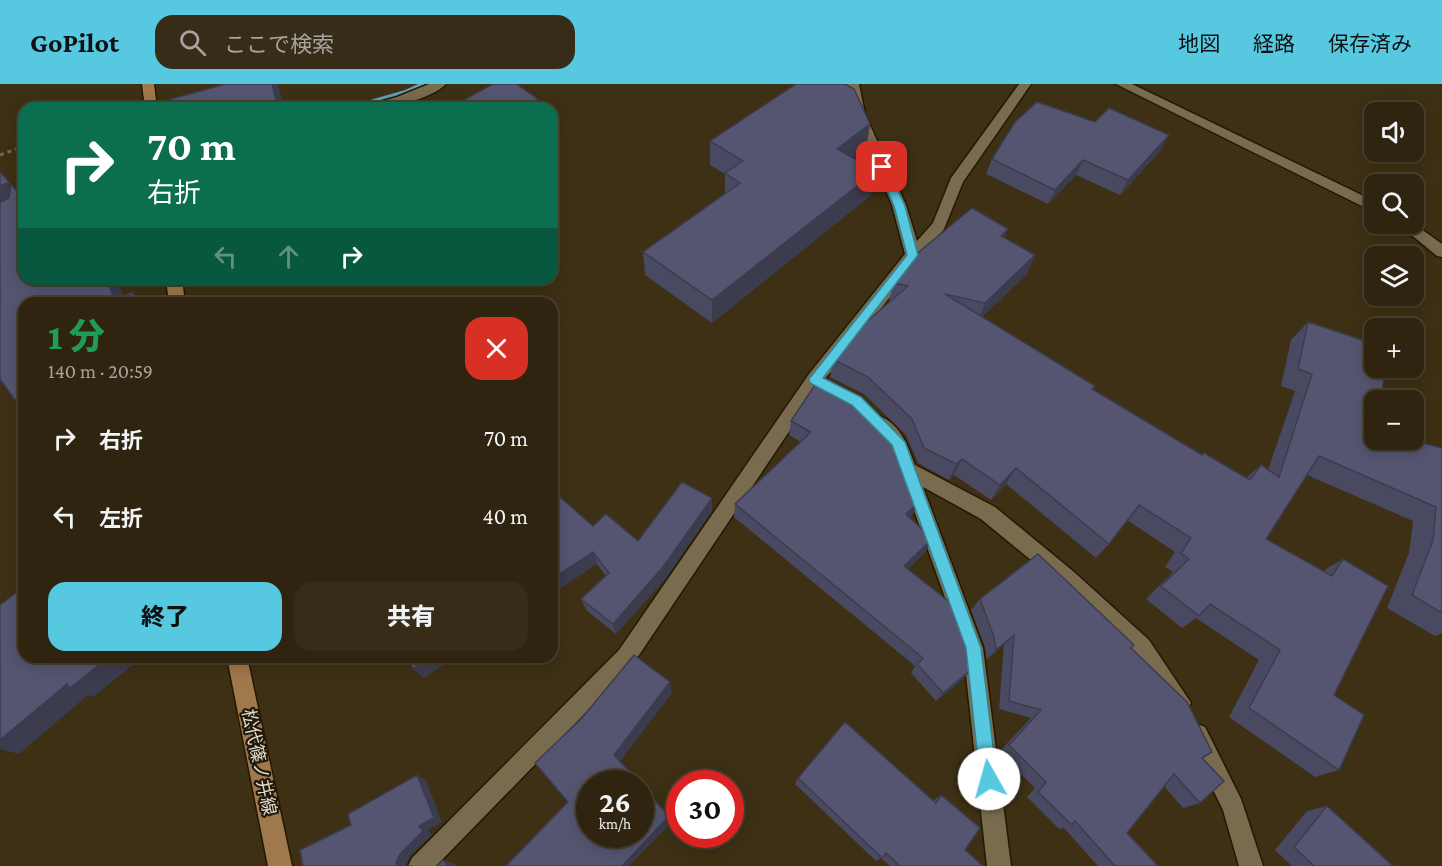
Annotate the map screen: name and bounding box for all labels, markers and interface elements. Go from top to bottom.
search box [155,15,575,69]
icon: search [176,26,209,59]
text: GoPilot [30,27,119,58]
text: ここで検索 [224,32,334,57]
text: 地図 [1178,32,1220,56]
text: 経路 [1253,32,1295,56]
text: 保存済み [1328,32,1412,56]
map controls [1364,102,1424,450]
button: sound [1364,102,1424,162]
text: 70 m [147,122,236,169]
icon: right [48,126,126,204]
pin [856,141,907,192]
icon: arrive [865,150,898,183]
button: search [1364,174,1424,234]
text: 右折 [147,178,201,208]
icon: left [209,240,242,273]
icon: ahead [272,240,305,273]
icon: right [335,240,368,273]
button: layers [1364,246,1424,306]
text: 1 分 [48,317,105,357]
button: close [465,317,528,380]
button: + [1364,318,1424,378]
text: 140 m · 20:59 [48,360,153,382]
button: − [1364,390,1424,450]
icon: right [48,422,81,455]
text: 70 m [484,426,528,451]
text: 右折 [99,428,143,453]
icon: left [48,500,81,533]
text: 40 m [483,504,528,529]
text: 左折 [99,506,143,531]
button: 終了 [48,582,282,651]
button: 共有 [294,582,528,651]
street label: 松代篠ノ井線 [238,707,280,817]
position arrow [957,747,1021,811]
speed limit sign: 30 [666,770,744,848]
text: 26 [599,785,631,818]
text: km/h [599,816,631,832]

